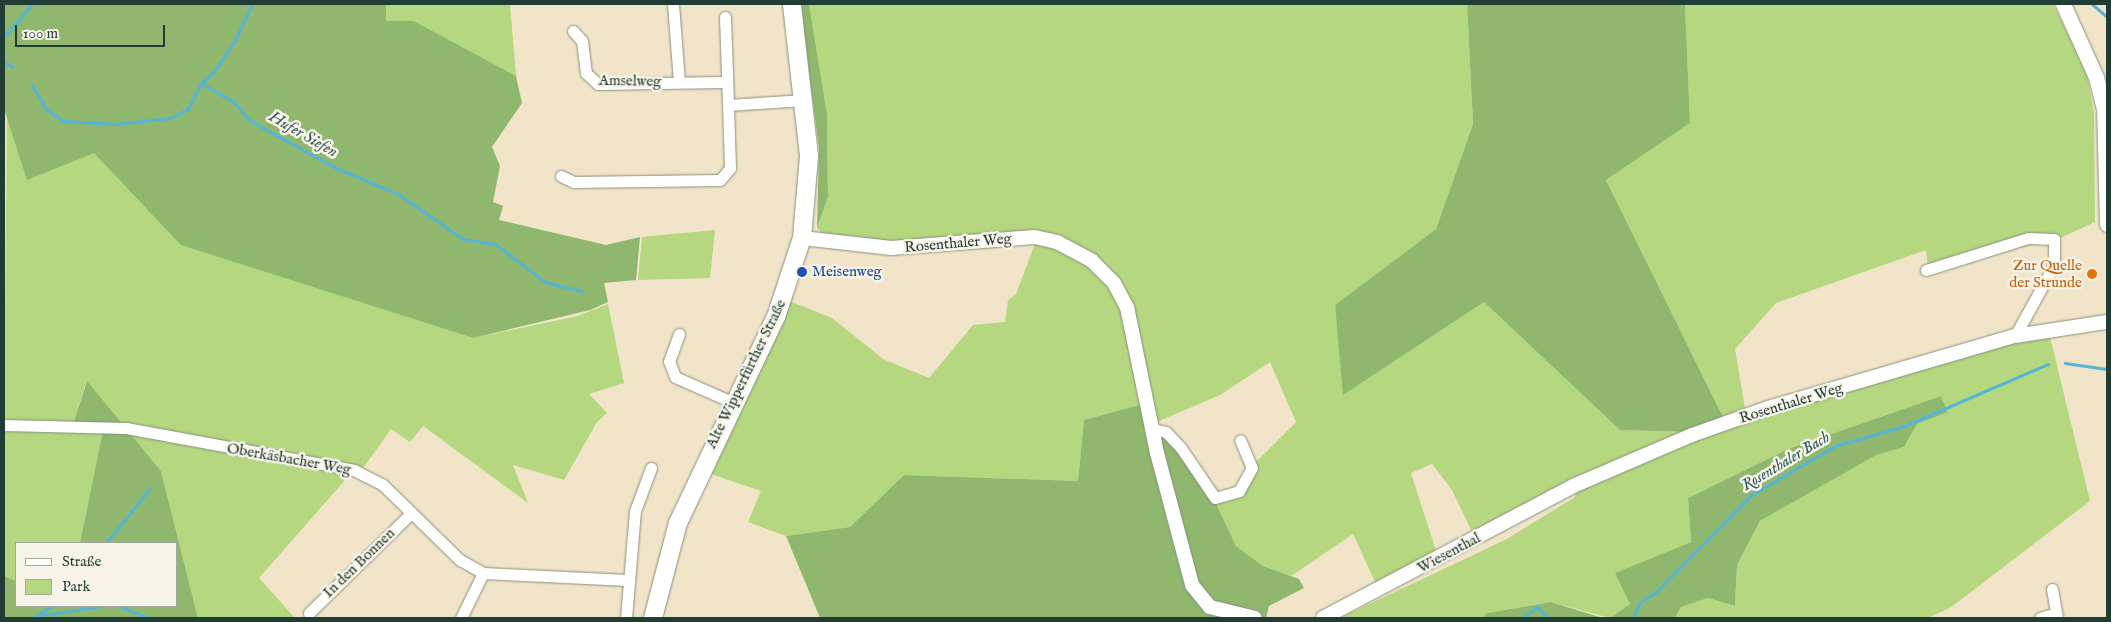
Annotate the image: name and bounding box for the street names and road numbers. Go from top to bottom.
street label: Amselweg [599,71,661,91]
street label: Rosenthaler Weg [904,229,1012,257]
street label: Alte Wipperfürther Straße [702,297,790,451]
street label: Rosenthaler Weg [1737,379,1845,427]
street label: Oberkäsbacher Weg [226,439,352,479]
street label: In den Bonnen [319,524,399,602]
street label: Wiesenthal [1414,529,1484,577]

